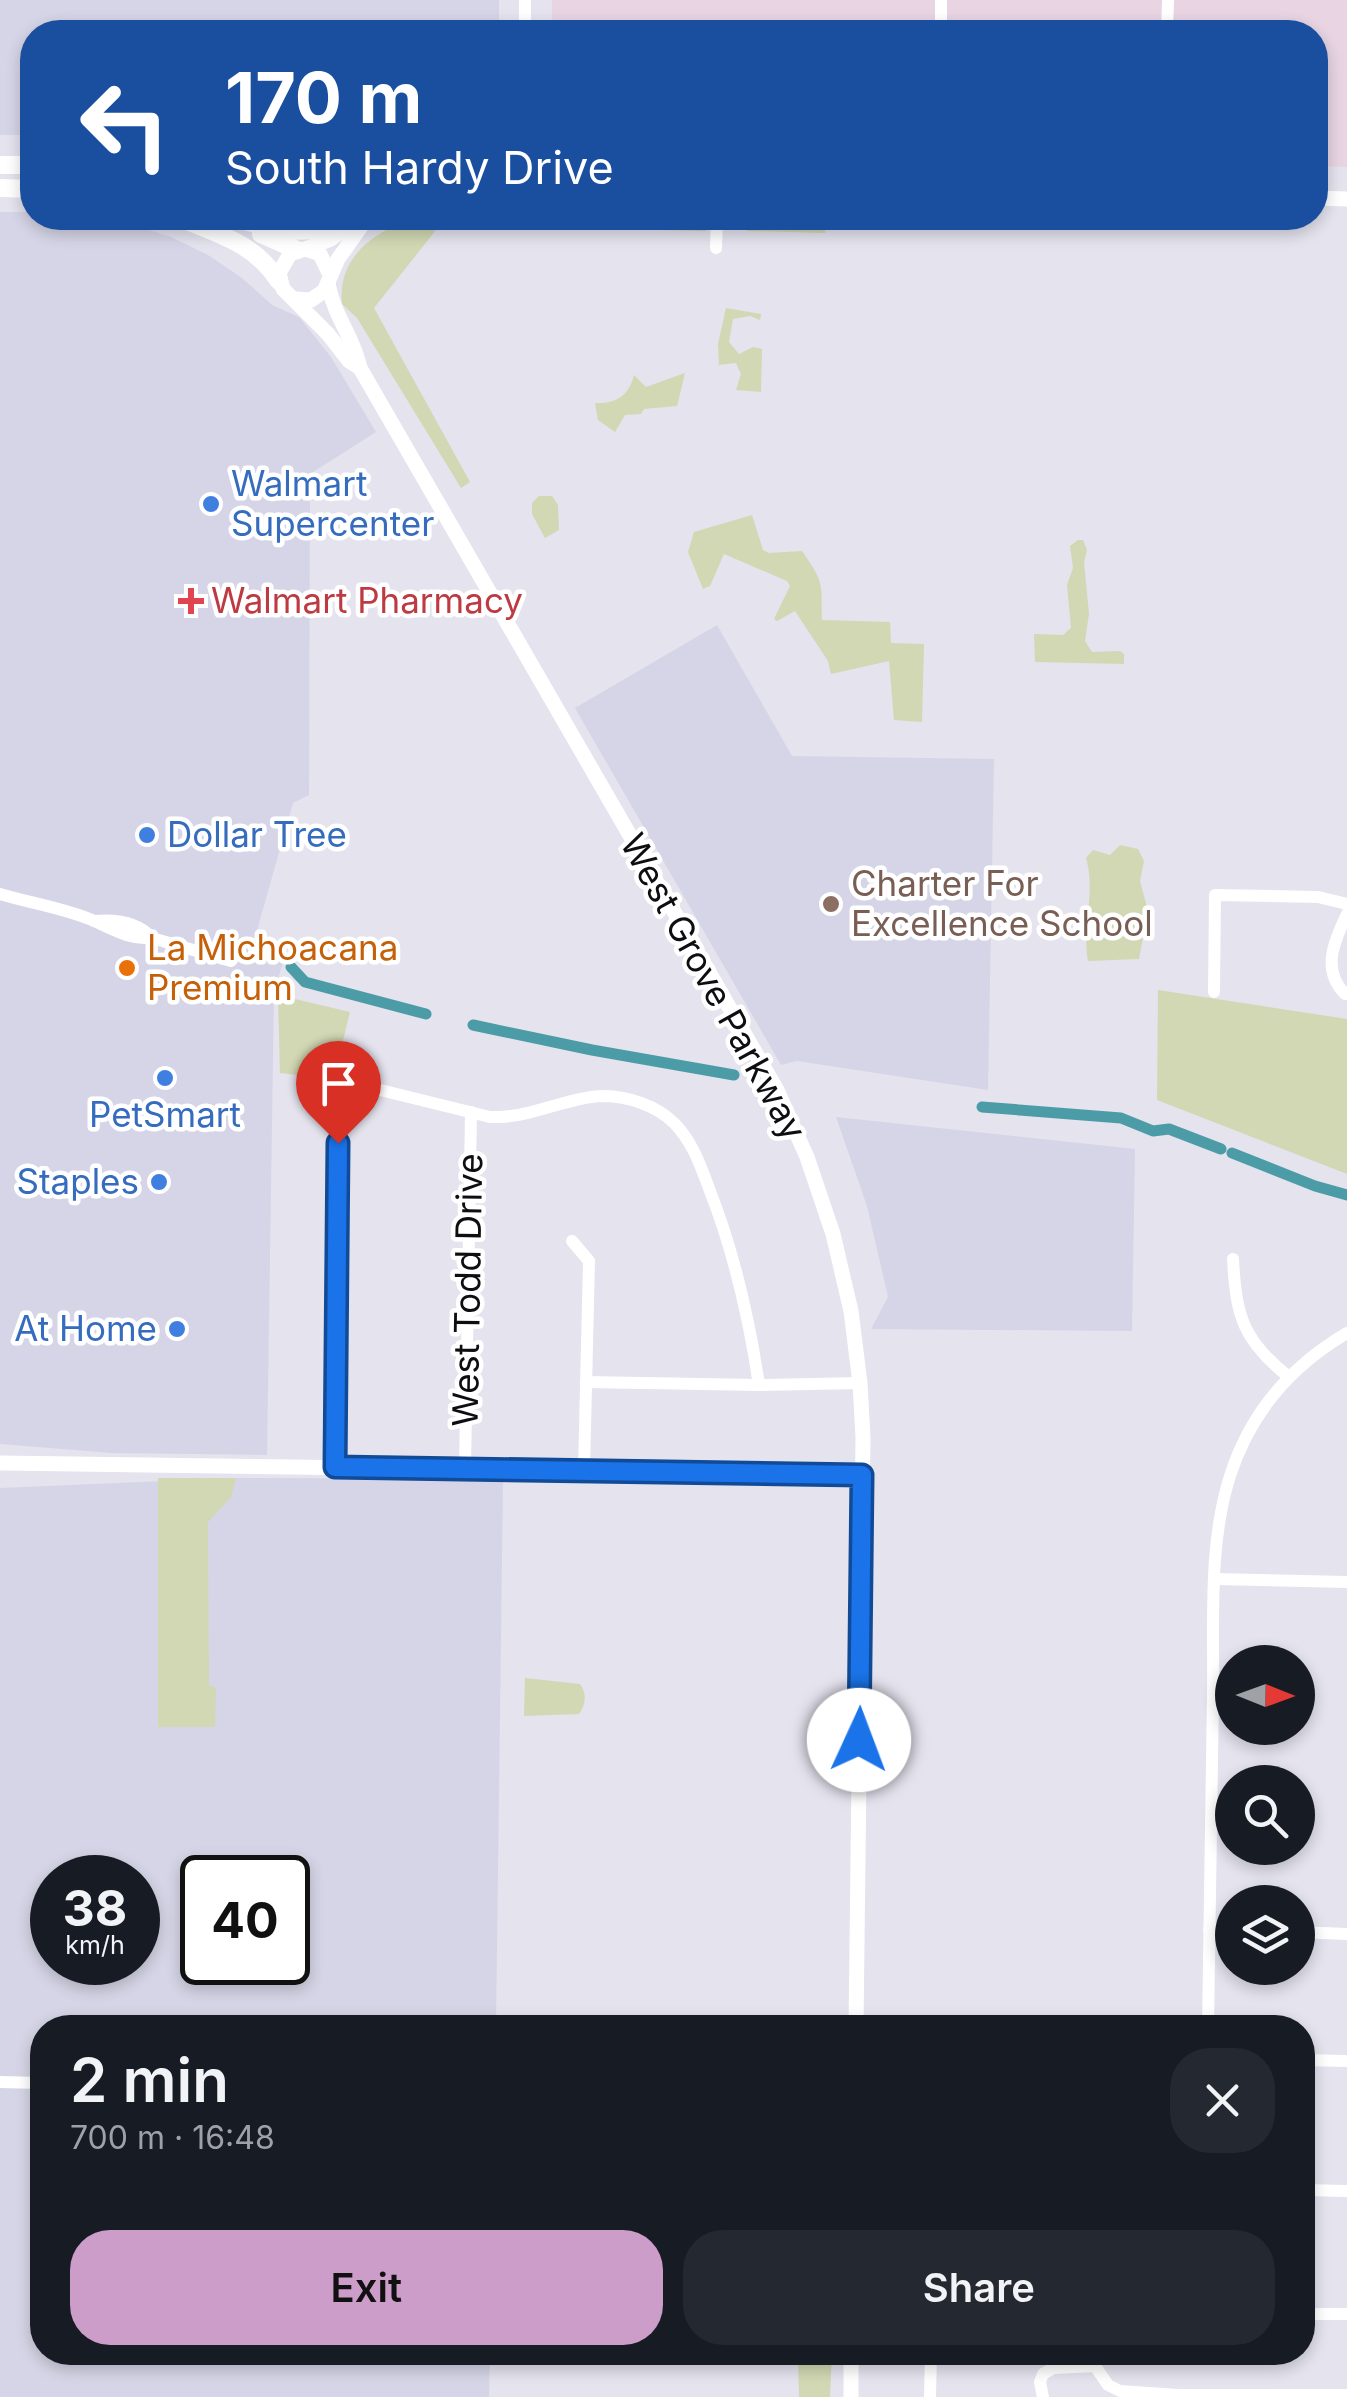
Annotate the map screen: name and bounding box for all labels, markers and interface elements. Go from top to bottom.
text: 170 m [225,55,422,140]
icon: left [60,60,190,190]
text: South Hardy Drive [225,140,614,195]
place label: Walmart Supercenter [231,462,434,544]
marker: Walmart Supercenter [200,493,222,515]
place label: Walmart Pharmacy [211,579,523,621]
marker: Walmart Pharmacy [180,590,202,612]
place label: Dollar Tree [167,813,347,855]
marker: Dollar Tree [136,824,158,846]
street label: West Grove Parkway [612,826,816,1147]
place label: Charter For Excellence School [851,862,1153,944]
marker: Charter For Excellence School [820,893,842,915]
place label: La Michoacana Premium [147,926,398,1008]
marker: La Michoacana Premium [116,957,138,979]
pin [296,1041,381,1144]
icon: arrive [311,1056,366,1111]
marker: PetSmart [154,1067,176,1089]
place label: PetSmart [89,1093,241,1135]
street label: West Todd Drive [444,1153,490,1427]
place label: Staples [16,1160,139,1202]
marker: Staples [148,1171,170,1193]
place label: At Home [14,1307,157,1349]
marker: At Home [166,1318,188,1340]
north arrow [1215,1645,1315,1745]
map controls [1215,1645,1315,1985]
position arrow [807,1688,911,1792]
button: search [1215,1765,1315,1865]
speed limit sign: 40 [180,1855,310,1985]
text: 38 [63,1878,127,1938]
button: layers [1215,1885,1315,1985]
text: km/h [65,1930,125,1960]
text: 2 min [70,2044,229,2116]
button: close [1170,2048,1275,2153]
text: 700 m · 16:48 [70,2118,275,2157]
button: Exit [70,2230,663,2345]
button: Share [683,2230,1275,2345]

